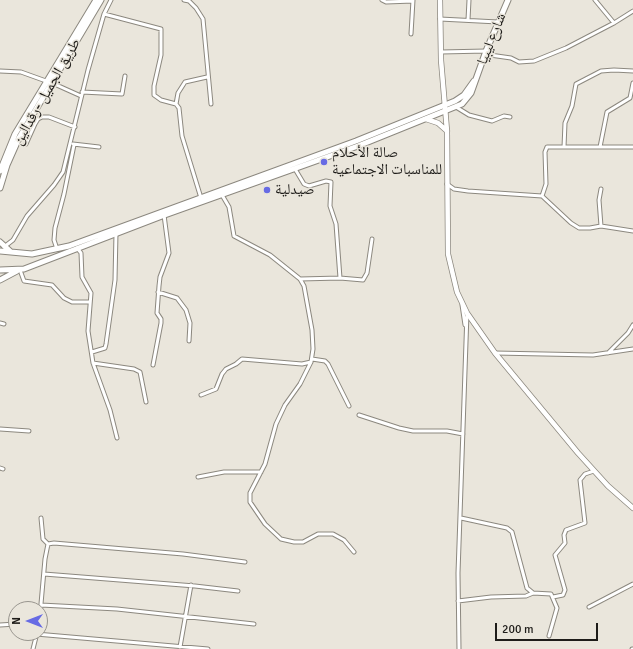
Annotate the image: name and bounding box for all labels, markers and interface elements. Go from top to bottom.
street label: شارع ليبيا [474,11,510,67]
street label: طريق الجميل -رقدالين [9,36,85,148]
place label: صالة الأحلام للمناسبات الاجتماعية [332,144,442,179]
marker: صالة الأحلام للمناسبات الاجتماعية [319,157,329,167]
place label: صيدلية [275,181,315,199]
marker: صيدلية [262,185,272,195]
north arrow [8,601,48,641]
scale bar [497,615,600,641]
text: N [10,617,23,625]
text: 200 m [502,622,534,637]

